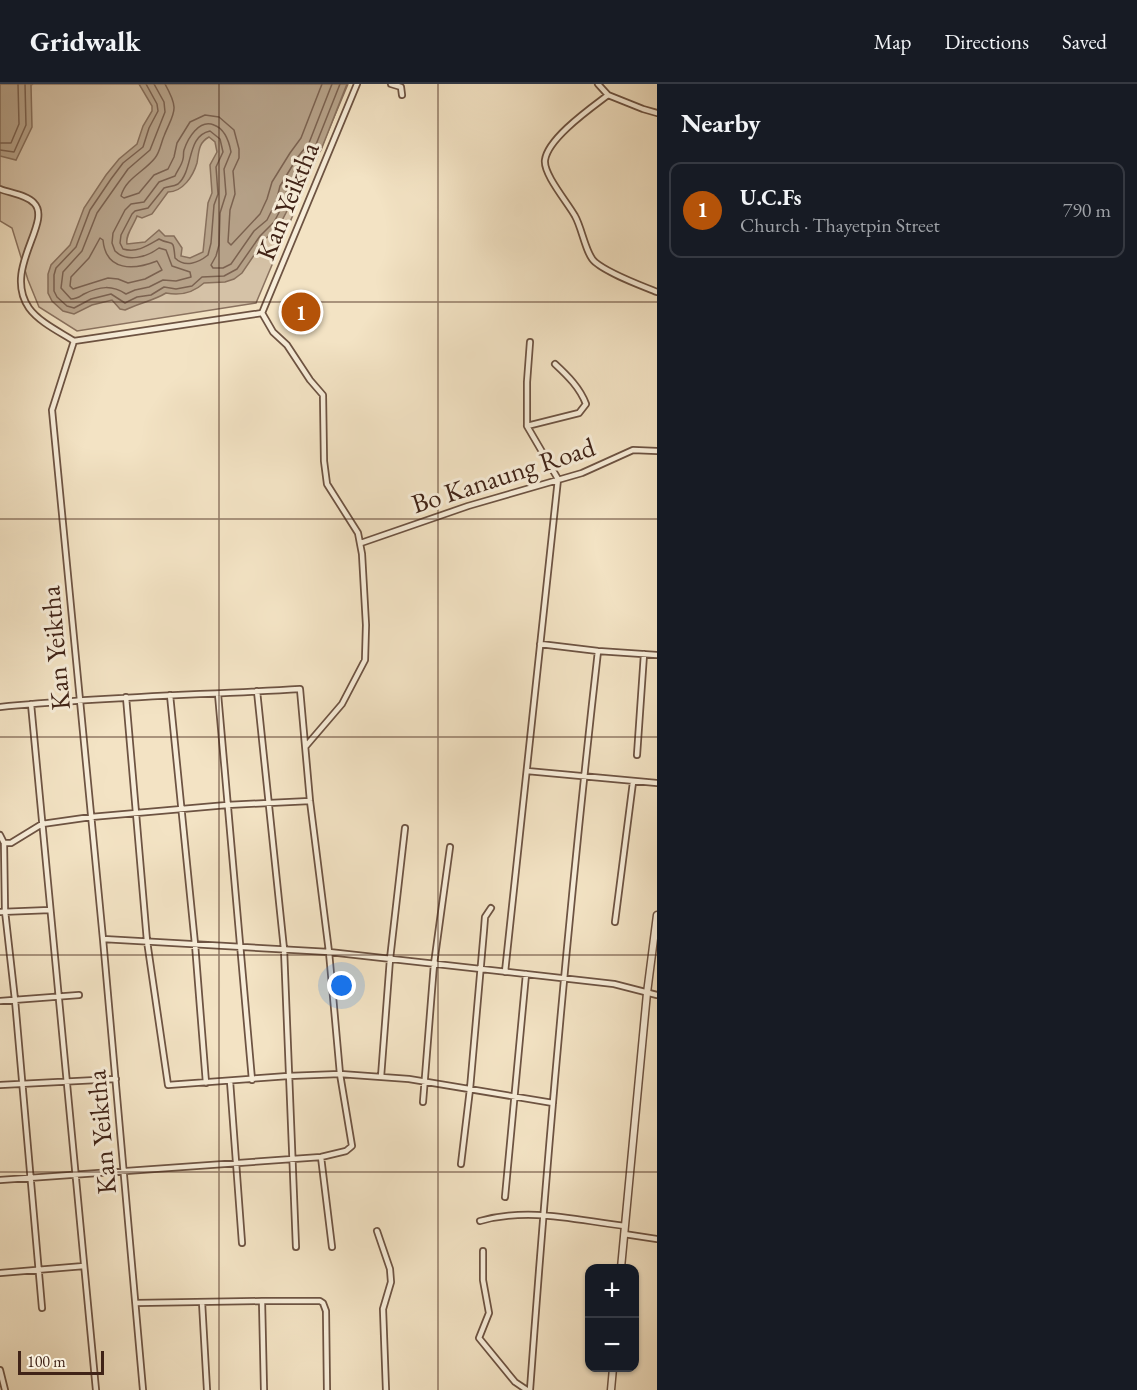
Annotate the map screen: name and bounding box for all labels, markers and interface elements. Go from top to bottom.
text: Gridwalk [30,23,141,59]
text: Map [874,28,911,55]
text: Directions [944,28,1029,55]
text: Saved [1062,28,1107,55]
text: Nearby [681,106,761,140]
street label: Kan Yeiktha [247,136,327,265]
text: U.C.Fs [740,183,802,212]
text: 1 [697,197,708,223]
text: 790 m [1063,197,1111,223]
text: Church · Thayetpin Street [740,212,940,238]
pin: 1 [282,290,320,334]
street label: Bo Kanaung Road [407,429,600,521]
street label: Kan Yeiktha [32,584,78,712]
your location [327,971,356,1000]
street label: Kan Yeiktha [78,1068,124,1196]
map controls [585,1264,639,1372]
button: + [585,1264,639,1318]
button: − [585,1318,639,1372]
scale bar [18,1348,104,1376]
text: 100 m [27,1351,66,1372]

